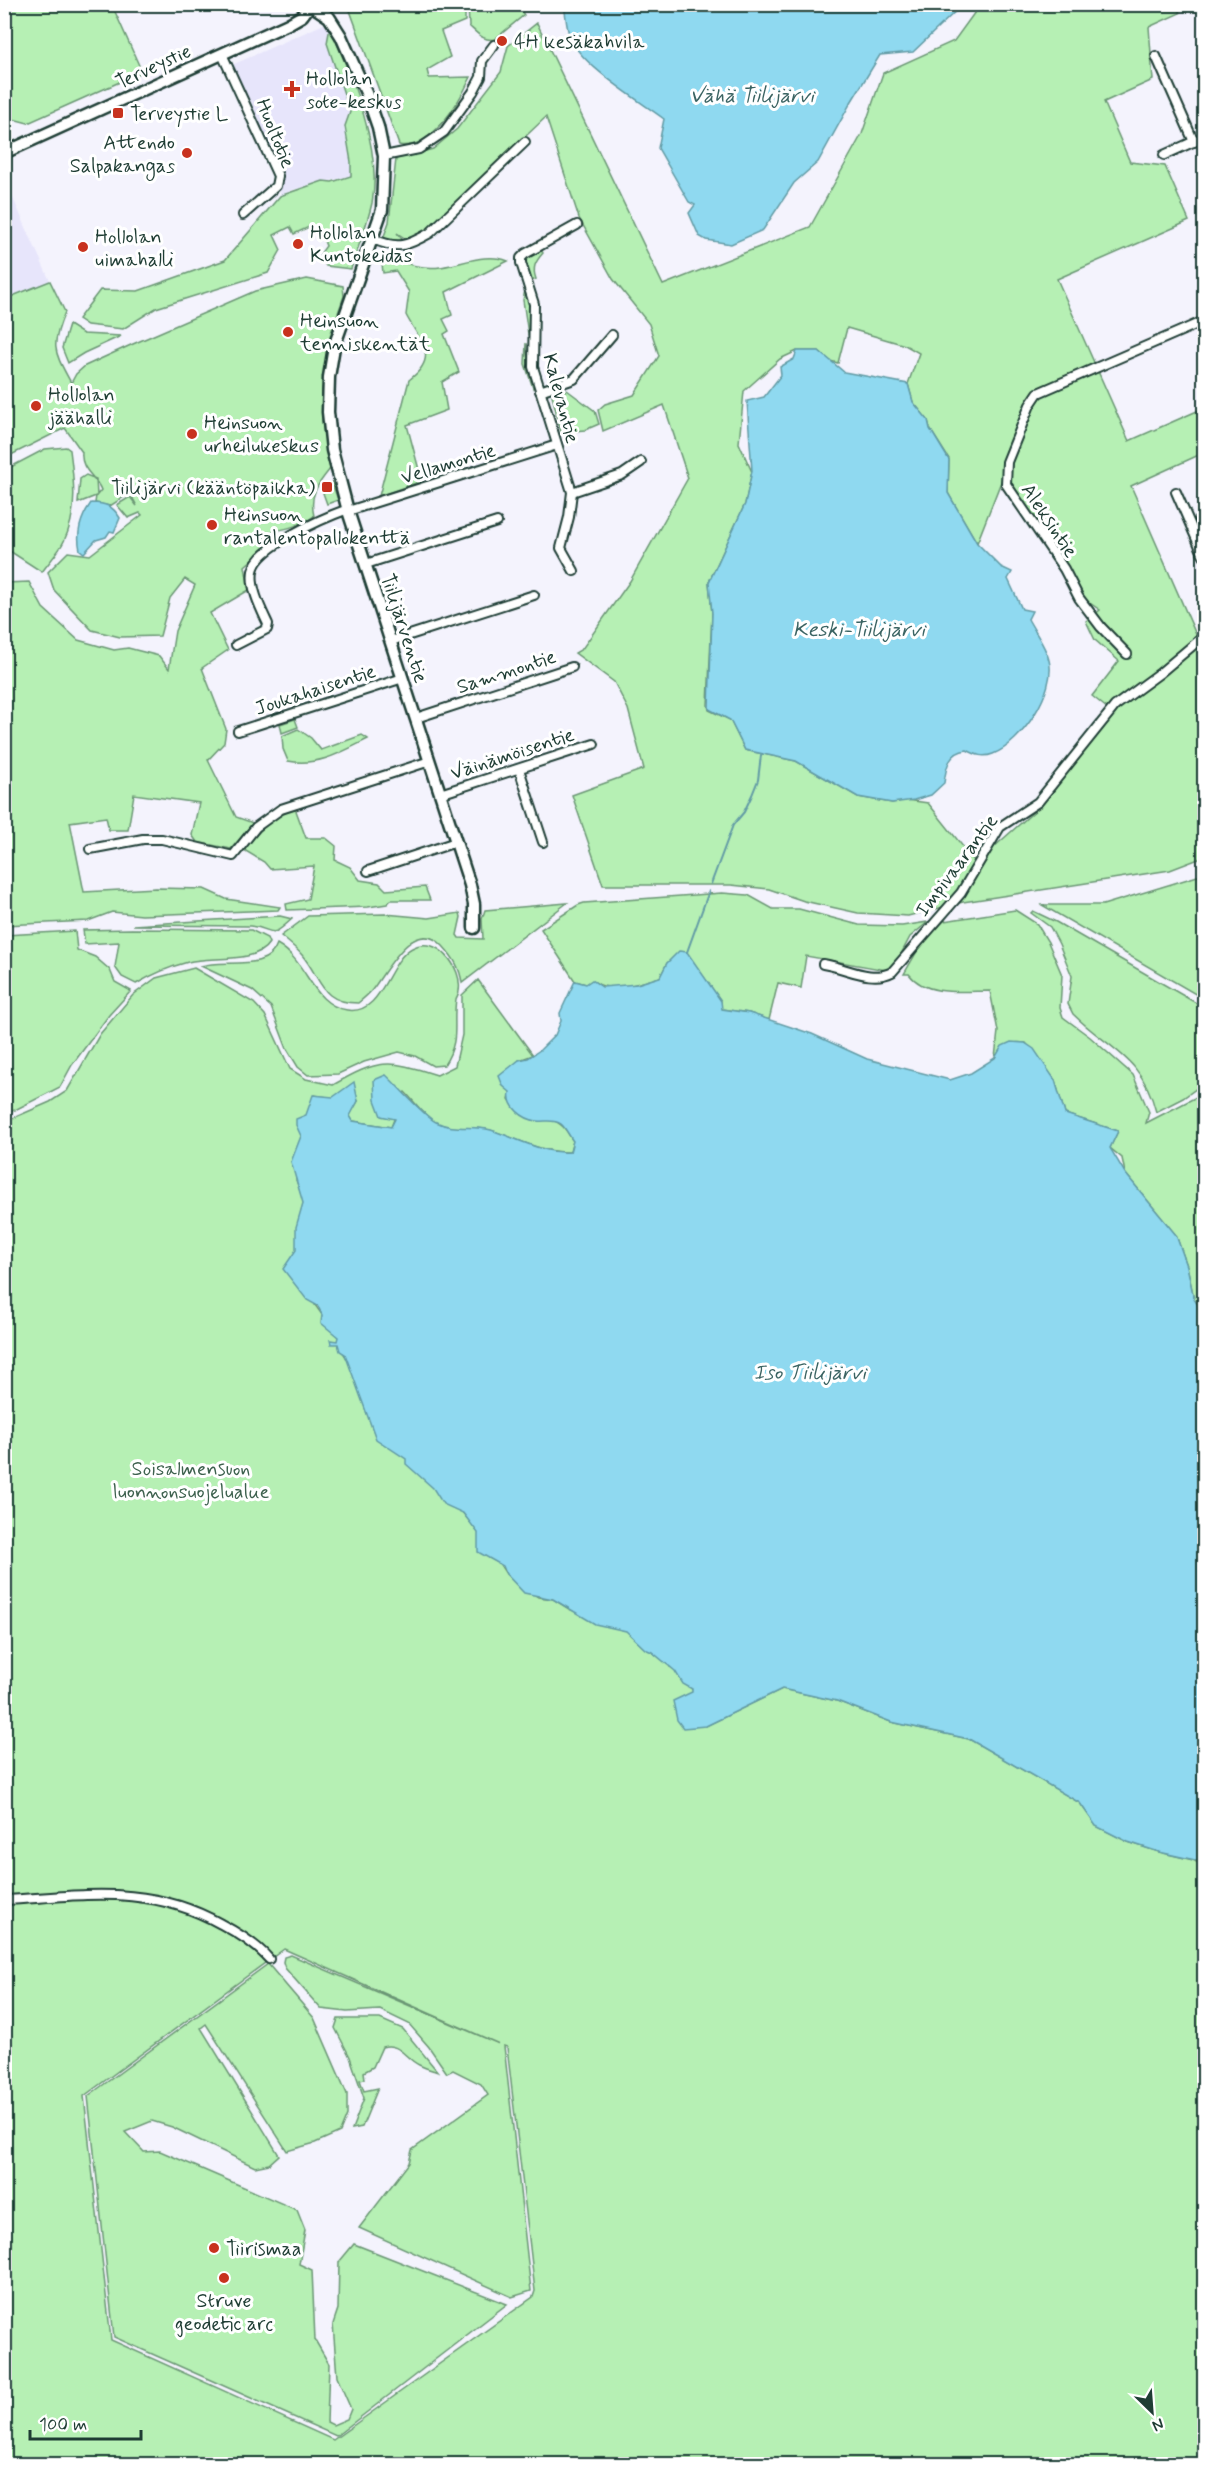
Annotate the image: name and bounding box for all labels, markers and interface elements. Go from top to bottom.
place label: 4H kesäkahvila [514,29,645,56]
marker: 4H kesäkahvila [495,34,509,48]
street label: Terveystie [112,38,196,97]
place label: Hollolan sote-keskus [306,66,402,116]
marker: Hollolan sote-keskus [283,80,301,98]
water label: Vähä Tiilijärvi [690,82,817,110]
street label: Huoltotie [248,95,301,172]
place label: Terveystie L [130,101,229,128]
marker: Terveystie L [111,106,125,120]
place label: Attendo Salpakangas [70,130,175,181]
marker: Attendo Salpakangas [180,146,194,160]
place label: Hollolan Kuntokeidas [310,220,413,270]
place label: Hollolan uimahalli [95,224,174,274]
marker: Hollolan Kuntokeidas [291,237,305,251]
marker: Hollolan uimahalli [76,240,90,254]
place label: Heinsuon tenniskentät [299,308,431,358]
marker: Heinsuon tenniskentät [281,325,295,339]
street label: Kalevantie [536,350,586,446]
place label: Hollolan jäähalli [47,382,115,432]
marker: Hollolan jäähalli [29,399,43,413]
place label: Heinsuon urheilukeskus [204,410,319,460]
marker: Heinsuon urheilukeskus [185,427,199,441]
street label: Vellamontie [398,437,499,492]
place label: Tiilijärvi (kääntöpaikka) [111,475,315,502]
street label: Aleksintie [1014,478,1084,563]
marker: Tiilijärvi (kääntöpaikka) [320,480,334,494]
place label: Heinsuon rantalentopallokenttä [224,502,410,552]
marker: Heinsuon rantalentopallokenttä [205,518,219,532]
street label: Tiilijärventie [373,570,434,687]
water label: Keski-Tiilijärvi [793,616,928,644]
street label: Sammontie [453,644,560,701]
street label: Joukahaisentie [252,658,379,723]
street label: Väinämöisentie [447,722,578,787]
street label: Impivaarantie [910,809,1005,923]
water label: Iso Tiilijärvi [754,1359,868,1387]
park label: Soisalmensuon luonnonsuojelualue [113,1456,269,1506]
place label: Tiirismaa [226,2236,302,2263]
marker: Tiirismaa [207,2241,221,2255]
marker: Struve geodetic arc [217,2271,231,2285]
place label: Struve geodetic arc [175,2288,273,2338]
north arrow [1122,2382,1182,2442]
scale bar [30,2403,141,2441]
text: N [1148,2412,1167,2436]
text: 100 m [39,2413,87,2437]

